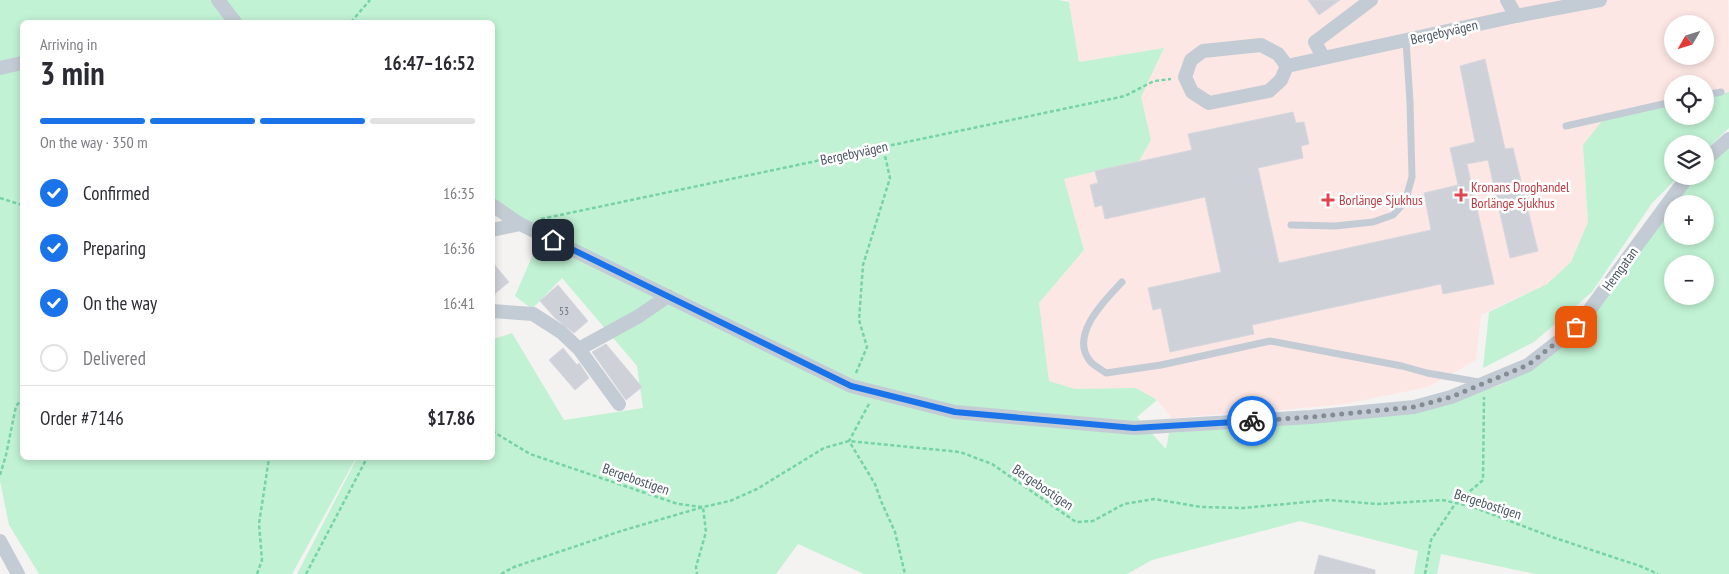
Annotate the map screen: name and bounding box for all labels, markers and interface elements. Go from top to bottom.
north arrow [1664,15,1714,65]
map controls [1664,15,1714,305]
street label: Bergebyvägen [1409,16,1479,48]
text: Arriving in [40,34,97,54]
text: 16:47–16:52 [383,51,475,75]
text: 3 min [40,52,105,94]
button: locate [1664,75,1714,125]
text: On the way · 350 m [40,132,148,152]
button: layers [1664,135,1714,185]
street label: Bergebyvägen [819,137,889,169]
place label: Kronans Droghandel Borlänge Sjukhus [1471,178,1570,212]
icon: check [40,179,68,207]
text: Confirmed [83,181,150,205]
text: 16:35 [443,183,475,203]
marker: Kronans Droghandel Borlänge Sjukhus [1455,189,1467,201]
place label: Borlänge Sjukhus [1339,191,1423,209]
marker: Borlänge Sjukhus [1321,193,1335,207]
button: + [1664,195,1714,245]
pin [532,219,574,261]
icon: home [539,226,567,254]
icon: check [40,234,68,262]
text: Preparing [83,236,146,260]
text: 16:36 [443,238,475,258]
street label: Hemgatan [1598,244,1642,294]
button: − [1664,255,1714,305]
icon: check [40,289,68,317]
text: On the way [83,291,157,315]
text: 16:41 [443,293,475,313]
house number: 53 [559,304,569,318]
pin [1555,306,1597,348]
icon: bag [1562,313,1590,341]
text: Delivered [83,346,146,370]
courier [1227,396,1277,446]
text: Order #7146 [40,406,124,430]
text: $17.86 [427,406,475,430]
icon: bike [1238,407,1266,435]
street label: Bergebostigen [600,459,672,499]
street label: Bergebostigen [1009,460,1077,514]
street label: Bergebostigen [1452,485,1524,523]

